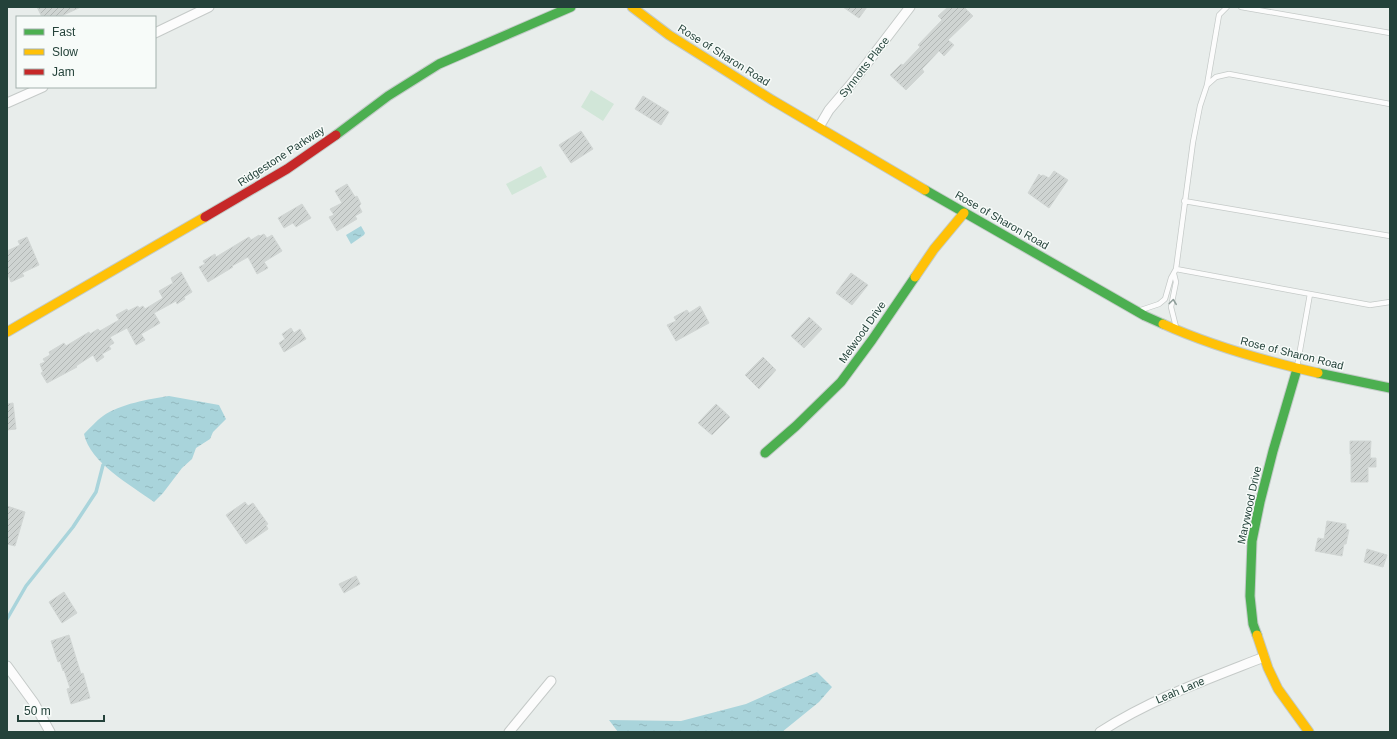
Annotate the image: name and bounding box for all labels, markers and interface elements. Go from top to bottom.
legend [16,16,156,88]
street label: Rose of Sharon Road [676,22,772,88]
text: Fast [52,25,76,39]
street label: Synnotts Place [837,34,891,100]
text: Slow [52,45,78,59]
text: Jam [52,65,75,79]
street label: Ridgestone Parkway [235,123,327,189]
street label: Rose of Sharon Road [953,188,1051,252]
street label: Melwood Drive [836,299,888,365]
one-way arrow [1168,299,1177,306]
street label: Rose of Sharon Road [1239,334,1345,372]
street label: Marywood Drive [1235,465,1263,545]
street label: Leah Lane [1154,674,1206,706]
scale bar [18,697,104,723]
text: 50 m [24,704,51,718]

